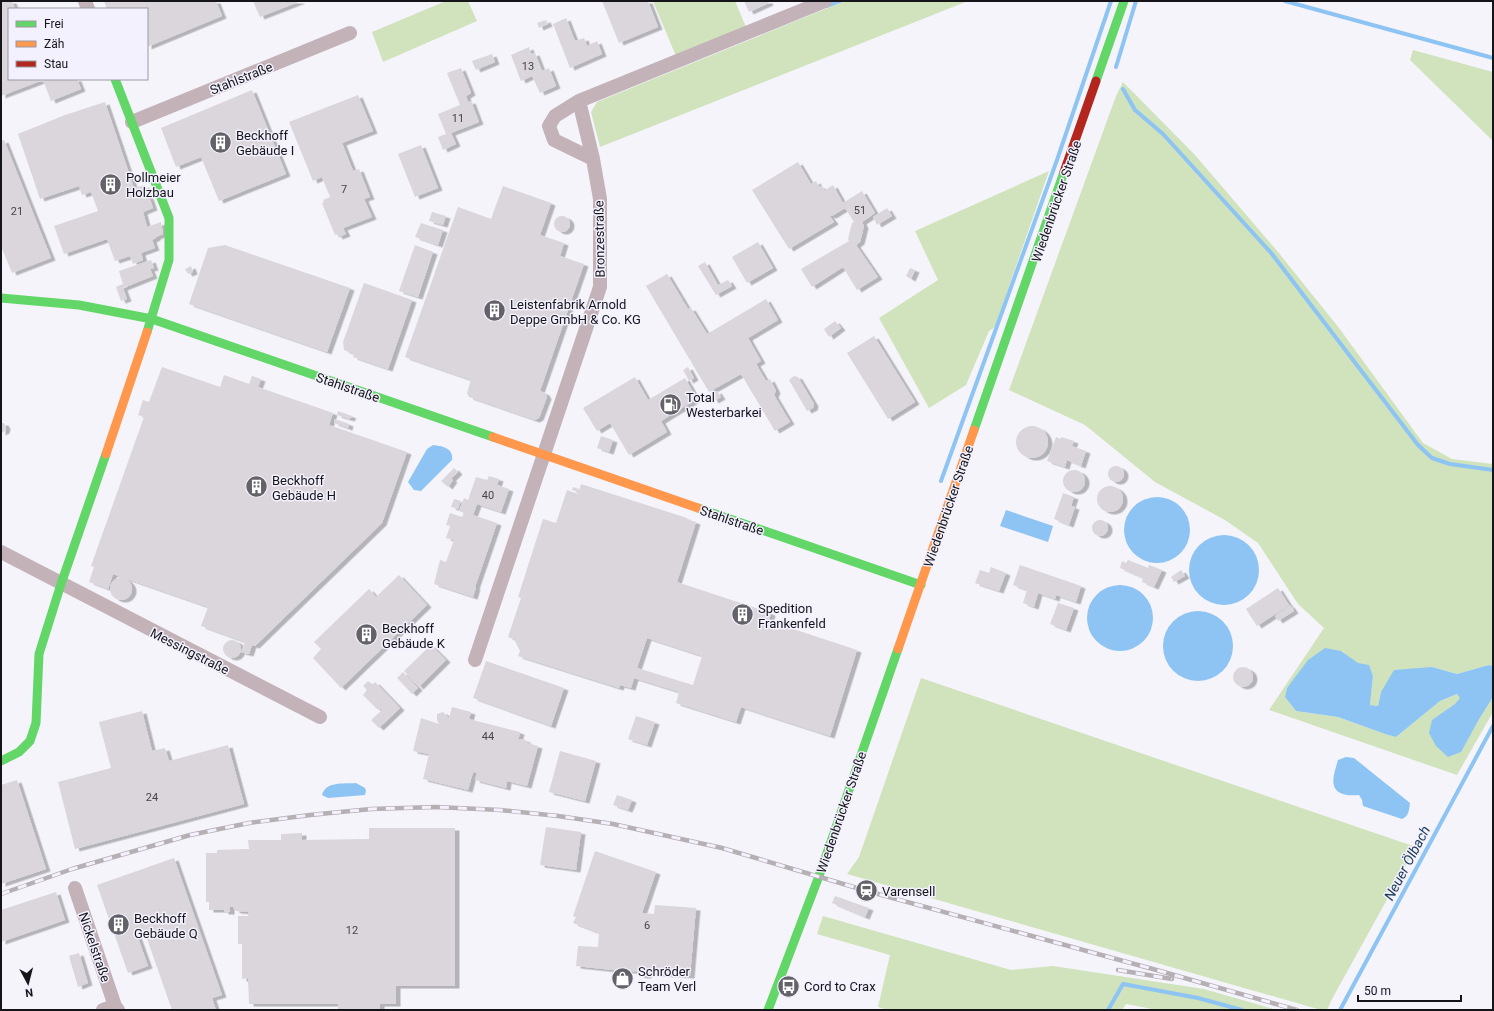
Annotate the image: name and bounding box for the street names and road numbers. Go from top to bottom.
street label: Stahlstraße [208,59,275,98]
street label: Wiedenbrücker Straße [1029,138,1084,264]
street label: Bronzestraße [591,200,608,278]
street label: Stahlstraße [314,370,382,405]
street label: Wiedenbrücker Straße [921,443,976,569]
street label: Stahlstraße [698,503,766,538]
street label: Messingstraße [148,625,232,678]
street label: Wiedenbrücker Straße [814,749,869,875]
street label: Nickelstraße [76,910,113,984]

